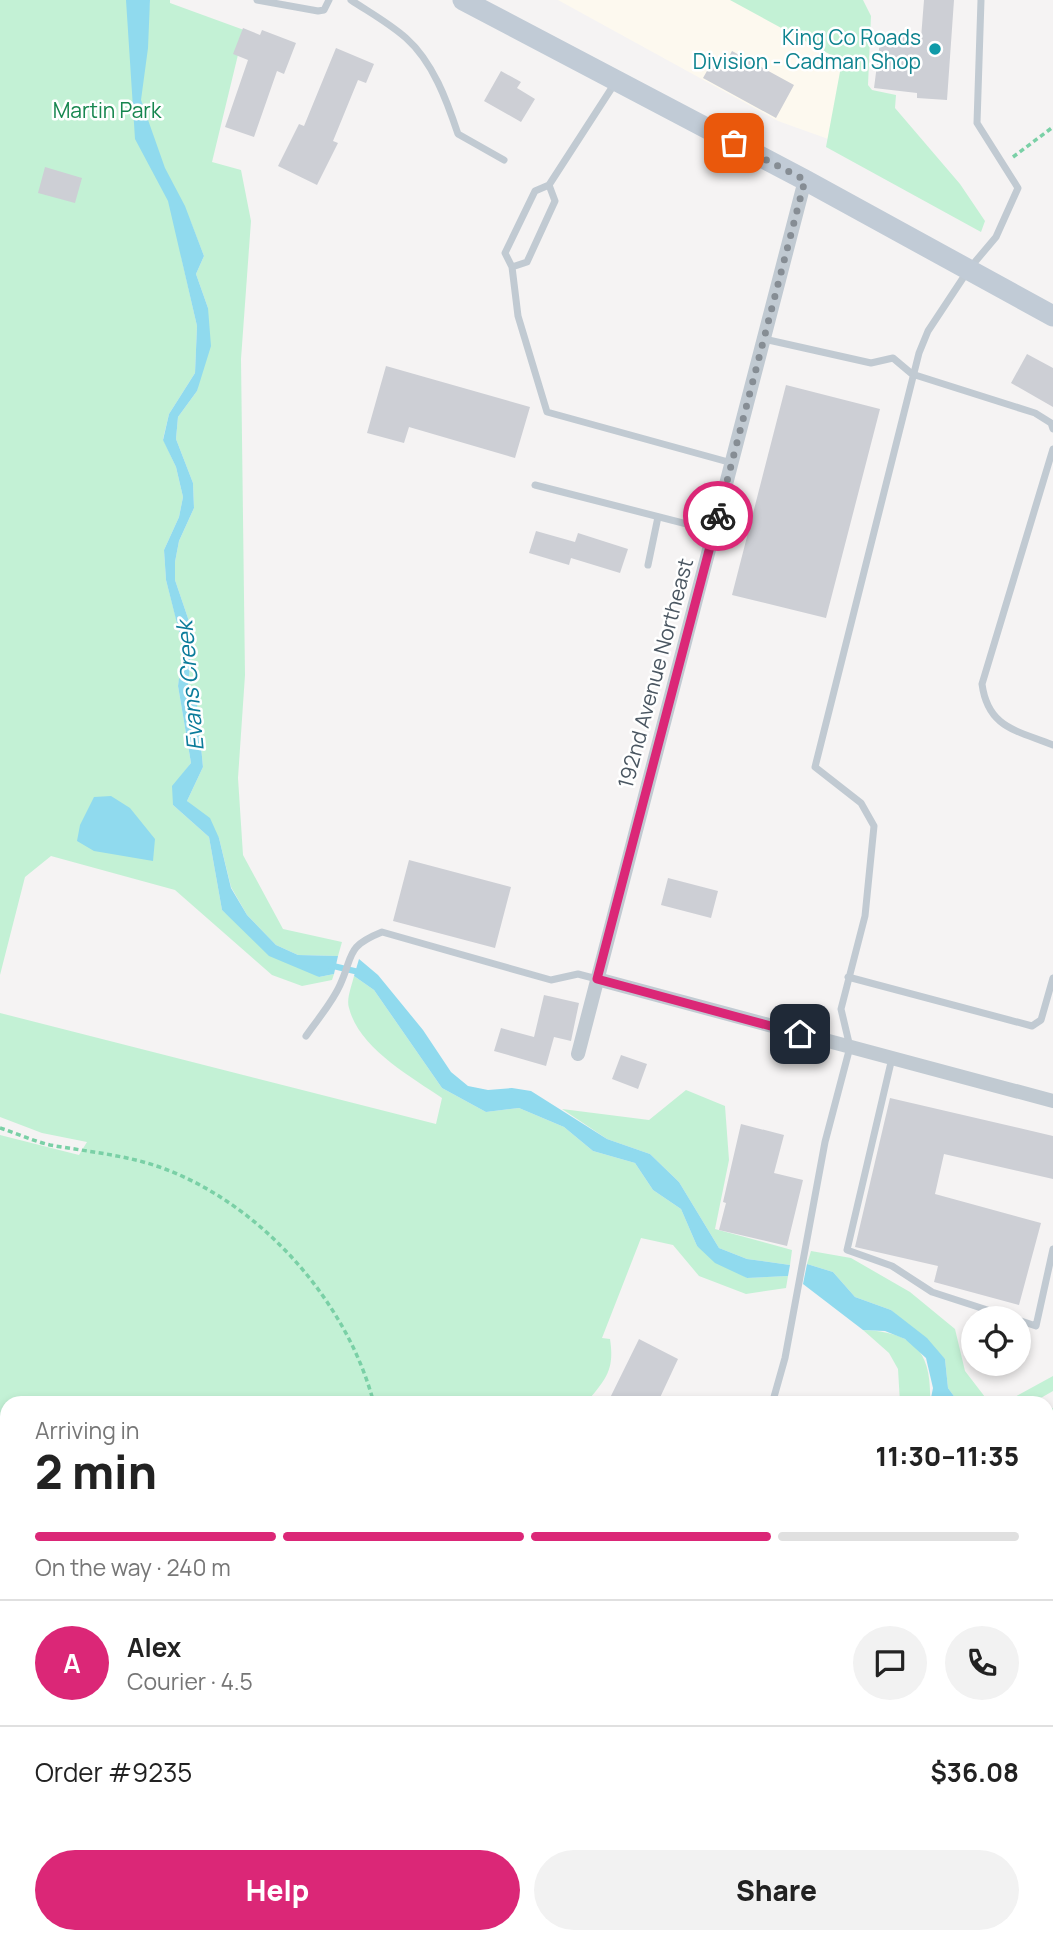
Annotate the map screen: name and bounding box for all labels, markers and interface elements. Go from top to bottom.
place label: King Co Roads Division - Cadman Shop [693,23,921,75]
marker: King Co Roads Division - Cadman Shop [927,41,943,57]
park label: Martin Park [53,96,162,124]
pin [704,113,764,173]
icon: bag [715,124,753,162]
courier [683,481,753,551]
icon: bike [699,497,737,535]
street label: 192nd Avenue Northeast [611,555,699,791]
water label: Evans Creek [167,616,211,752]
pin [770,1004,830,1064]
icon: home [781,1015,819,1053]
map controls [961,1306,1031,1376]
button: locate [961,1306,1031,1376]
text: Arriving in [35,1414,140,1446]
text: 11:30–11:35 [876,1438,1019,1474]
text: 2 min [35,1440,157,1503]
text: On the way · 240 m [35,1551,231,1583]
button: chat [853,1626,927,1700]
button: phone [945,1626,1019,1700]
text: Alex [127,1629,181,1665]
text: A [63,1645,81,1681]
text: Courier · 4.5 [127,1665,253,1697]
text: Order #9235 [35,1754,192,1790]
text: $36.08 [930,1754,1019,1790]
button: Help [35,1850,520,1930]
button: Share [534,1850,1019,1930]

